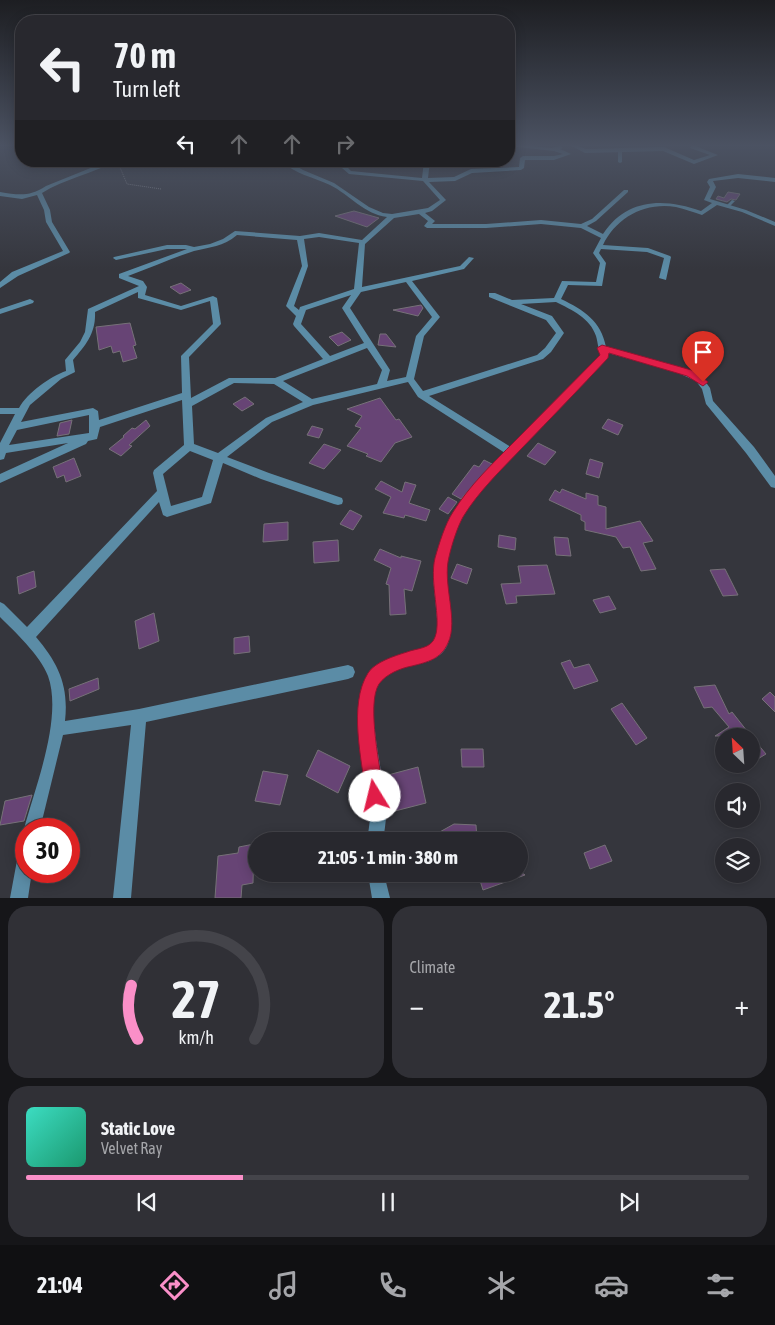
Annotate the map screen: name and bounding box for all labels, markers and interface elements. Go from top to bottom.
icon: left [30,35,95,100]
text: 70 m [113,35,176,75]
text: Turn left [113,76,180,102]
icon: left [172,130,200,158]
icon: ahead [225,130,253,158]
icon: ahead [278,130,306,158]
icon: right [331,130,359,158]
pin [682,331,724,382]
icon: arrive [689,338,717,366]
north arrow [715,728,760,772]
map controls [715,728,760,883]
position arrow [348,769,400,821]
button: sound [715,783,760,828]
speed limit sign: 30 [15,818,80,883]
button: layers [715,838,760,883]
text: 21:05 · 1 min · 380 m [318,846,458,868]
text: Climate [410,958,455,976]
text: 27 [171,969,220,1029]
text: 21.5° [544,983,615,1026]
text: − [410,989,424,1021]
text: + [734,989,749,1021]
text: km/h [178,1027,213,1048]
text: Static Love [101,1117,175,1139]
text: Velvet Ray [101,1139,162,1157]
icon: previous [133,1188,161,1216]
icon: pause [374,1188,402,1216]
icon: next [615,1188,643,1216]
icon: directions [157,1268,192,1303]
icon: music [266,1268,301,1303]
icon: phone [375,1268,410,1303]
icon: climate [484,1268,519,1303]
icon: car [594,1268,629,1303]
icon: filters [703,1268,738,1303]
text: 21:04 [37,1272,83,1298]

